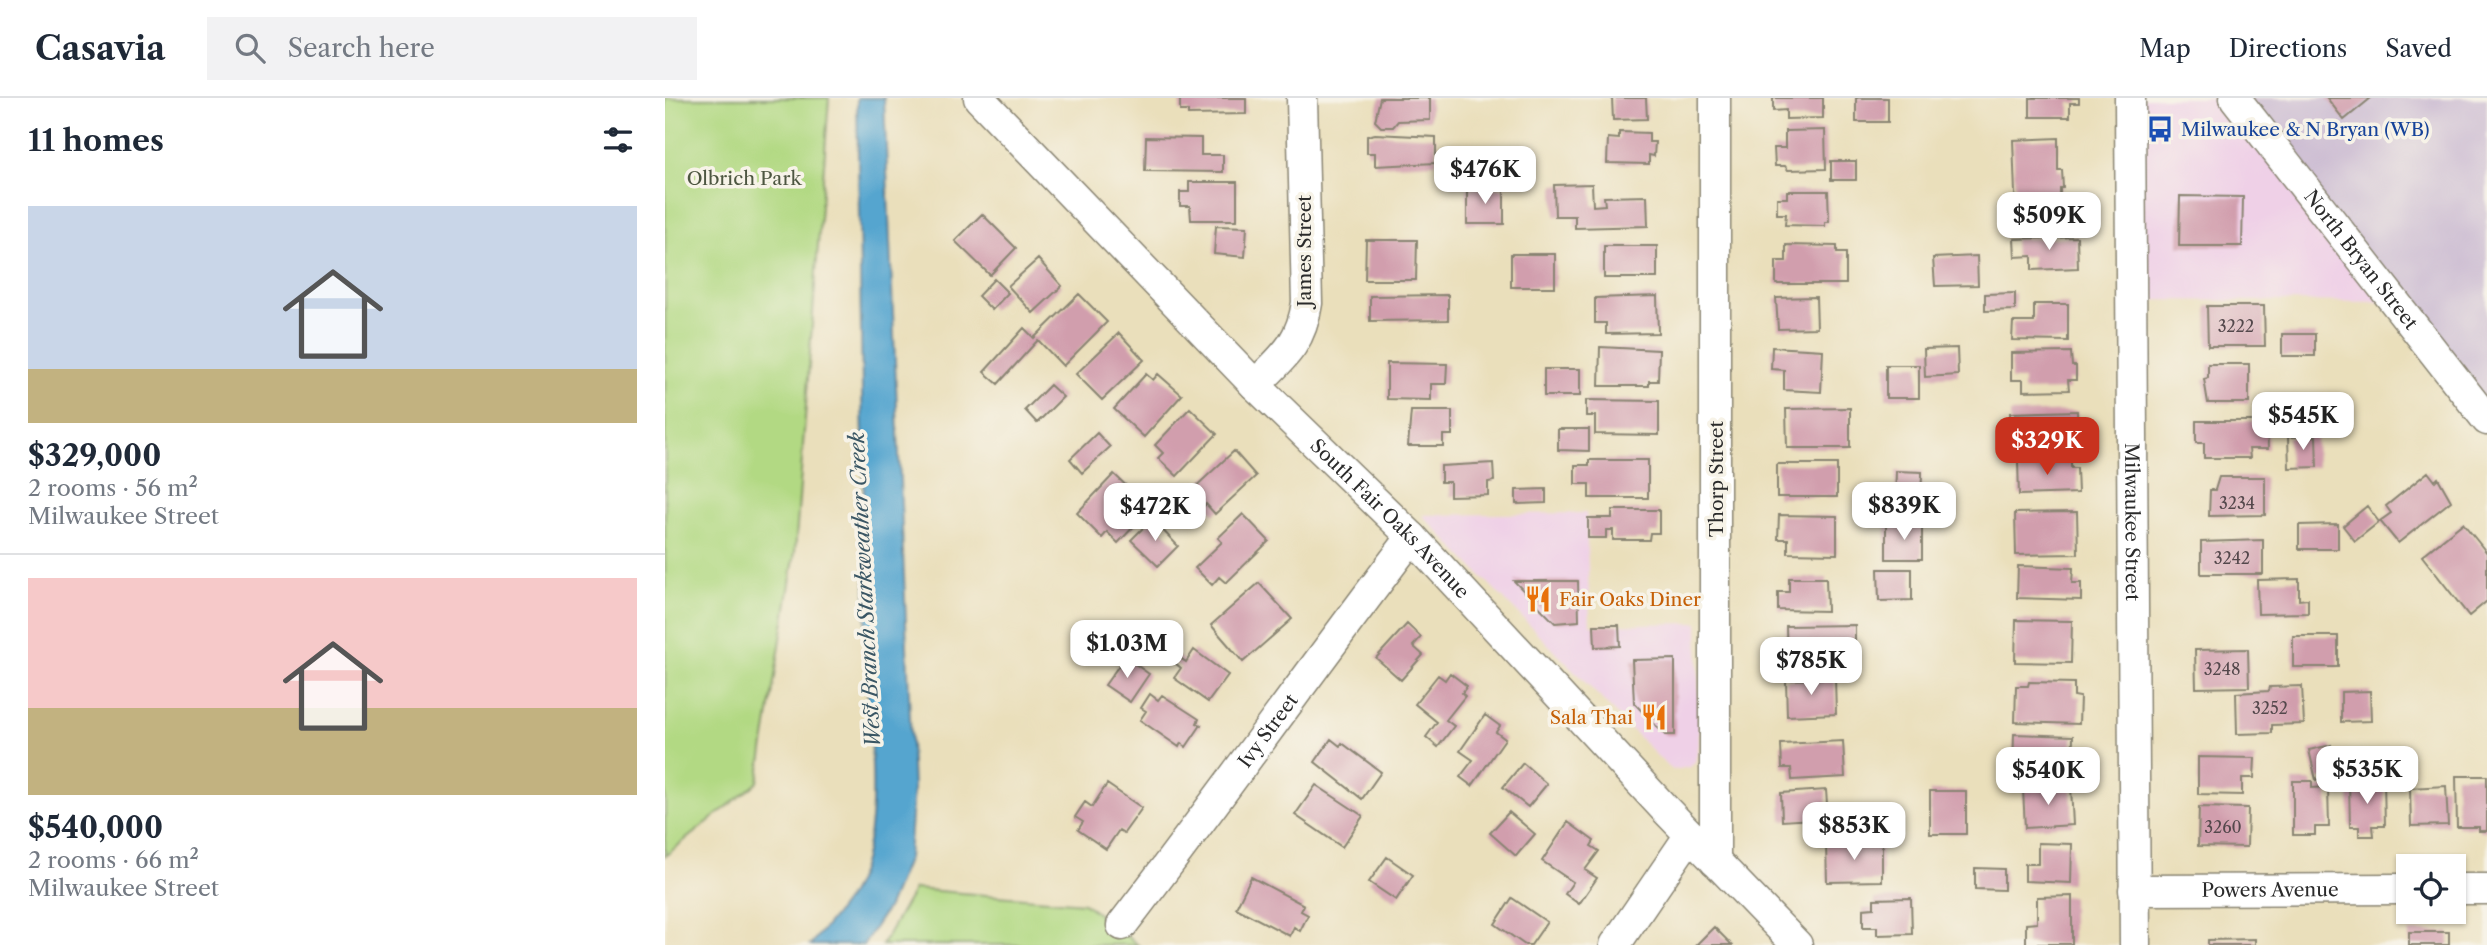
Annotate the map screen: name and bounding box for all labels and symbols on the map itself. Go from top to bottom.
bus stop icon: Milwaukee & N Bryan (WB) [2145,114,2175,144]
place label: Milwaukee & N Bryan (WB) [2181,118,2430,141]
pin: $476K [1436,146,1534,206]
park label: Olbrich Park [687,167,802,190]
street label: North Bryan Street [2299,185,2423,334]
pin: $509K [2000,192,2098,252]
street label: James Street [1293,195,1316,310]
house number: 3222 [2218,316,2254,336]
pin: $545K [2254,392,2352,452]
pin: $329K [1998,418,2096,477]
street label: Thorp Street [1705,421,1728,537]
water label: West Branch Starkweather Creek [844,431,885,749]
street label: South Fair Oaks Avenue [1306,434,1474,603]
street label: Milwaukee Street [2120,443,2144,601]
pin: $839K [1855,482,1953,542]
pin: $472K [1106,484,1204,543]
house number: 3234 [2219,493,2255,513]
house number: 3242 [2214,548,2250,568]
restaurant icon: Fair Oaks Diner [1523,584,1553,614]
place label: Fair Oaks Diner [1559,588,1701,611]
pin: $1.03M [1070,620,1184,680]
pin: $785K [1762,638,1860,697]
house number: 3248 [2204,659,2240,679]
street label: Ivy Street [1233,689,1303,772]
house number: 3252 [2252,698,2288,718]
restaurant icon: Sala Thai [1639,702,1669,732]
place label: Sala Thai [1550,706,1633,729]
pin: $535K [2318,746,2416,806]
pin: $540K [1999,748,2097,807]
pin: $853K [1805,802,1903,862]
house number: 3260 [2204,817,2242,837]
street label: Powers Avenue [2201,878,2339,902]

